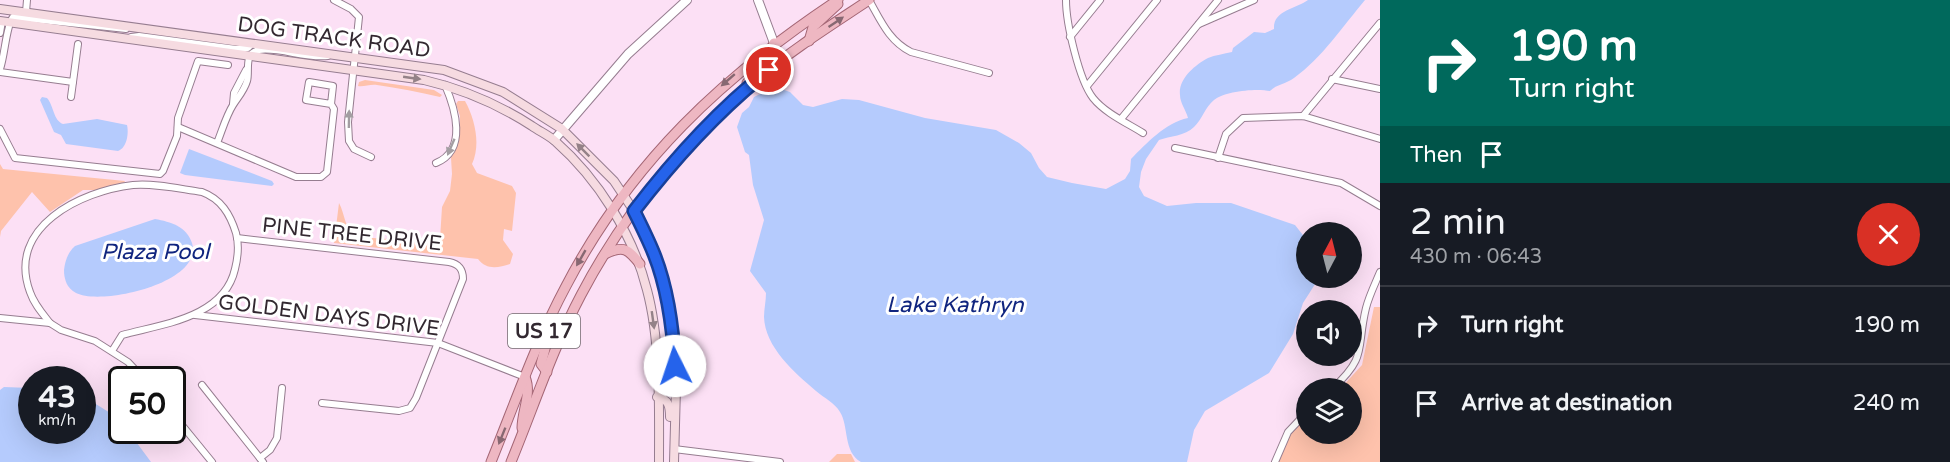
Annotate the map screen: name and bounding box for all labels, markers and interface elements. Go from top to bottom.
street label: DOG TRACK ROAD [236,12,432,63]
one-way arrow [828,16,844,28]
text: 190 m [1509,21,1638,72]
icon: right [1410,24,1488,102]
pin [743,44,794,95]
icon: arrive [752,53,785,86]
text: Turn right [1509,72,1635,105]
one-way arrow [402,73,421,82]
one-way arrow [721,74,736,87]
one-way arrow [344,110,353,129]
one-way arrow [446,138,456,156]
icon: arrive [1475,138,1508,171]
text: Then [1410,142,1463,168]
one-way arrow [577,144,591,158]
text: 2 min [1410,201,1506,244]
button: close [1857,203,1920,266]
street label: PINE TREE DRIVE [261,213,443,256]
north arrow [1296,222,1362,288]
map controls [1296,222,1362,444]
water label: Plaza Pool [101,239,212,265]
text: 430 m · 06:43 [1410,245,1542,269]
one-way arrow [576,250,587,266]
street label: GOLDEN DAYS DRIVE [217,290,441,341]
water label: Lake Kathryn [886,292,1024,318]
button: sound [1296,300,1362,366]
icon: right [1410,309,1443,342]
one-way arrow [649,311,658,330]
text: Turn right [1461,312,1563,338]
text: 190 m [1853,312,1920,338]
road number: US 17 [508,314,580,348]
position arrow [643,334,707,398]
speed limit sign: 50 [108,366,186,444]
button: layers [1296,378,1362,444]
text: 43 [38,379,76,416]
icon: arrive [1410,387,1443,420]
text: Arrive at destination [1461,390,1672,416]
text: 240 m [1853,390,1920,416]
text: km/h [38,411,76,429]
one-way arrow [497,427,506,445]

